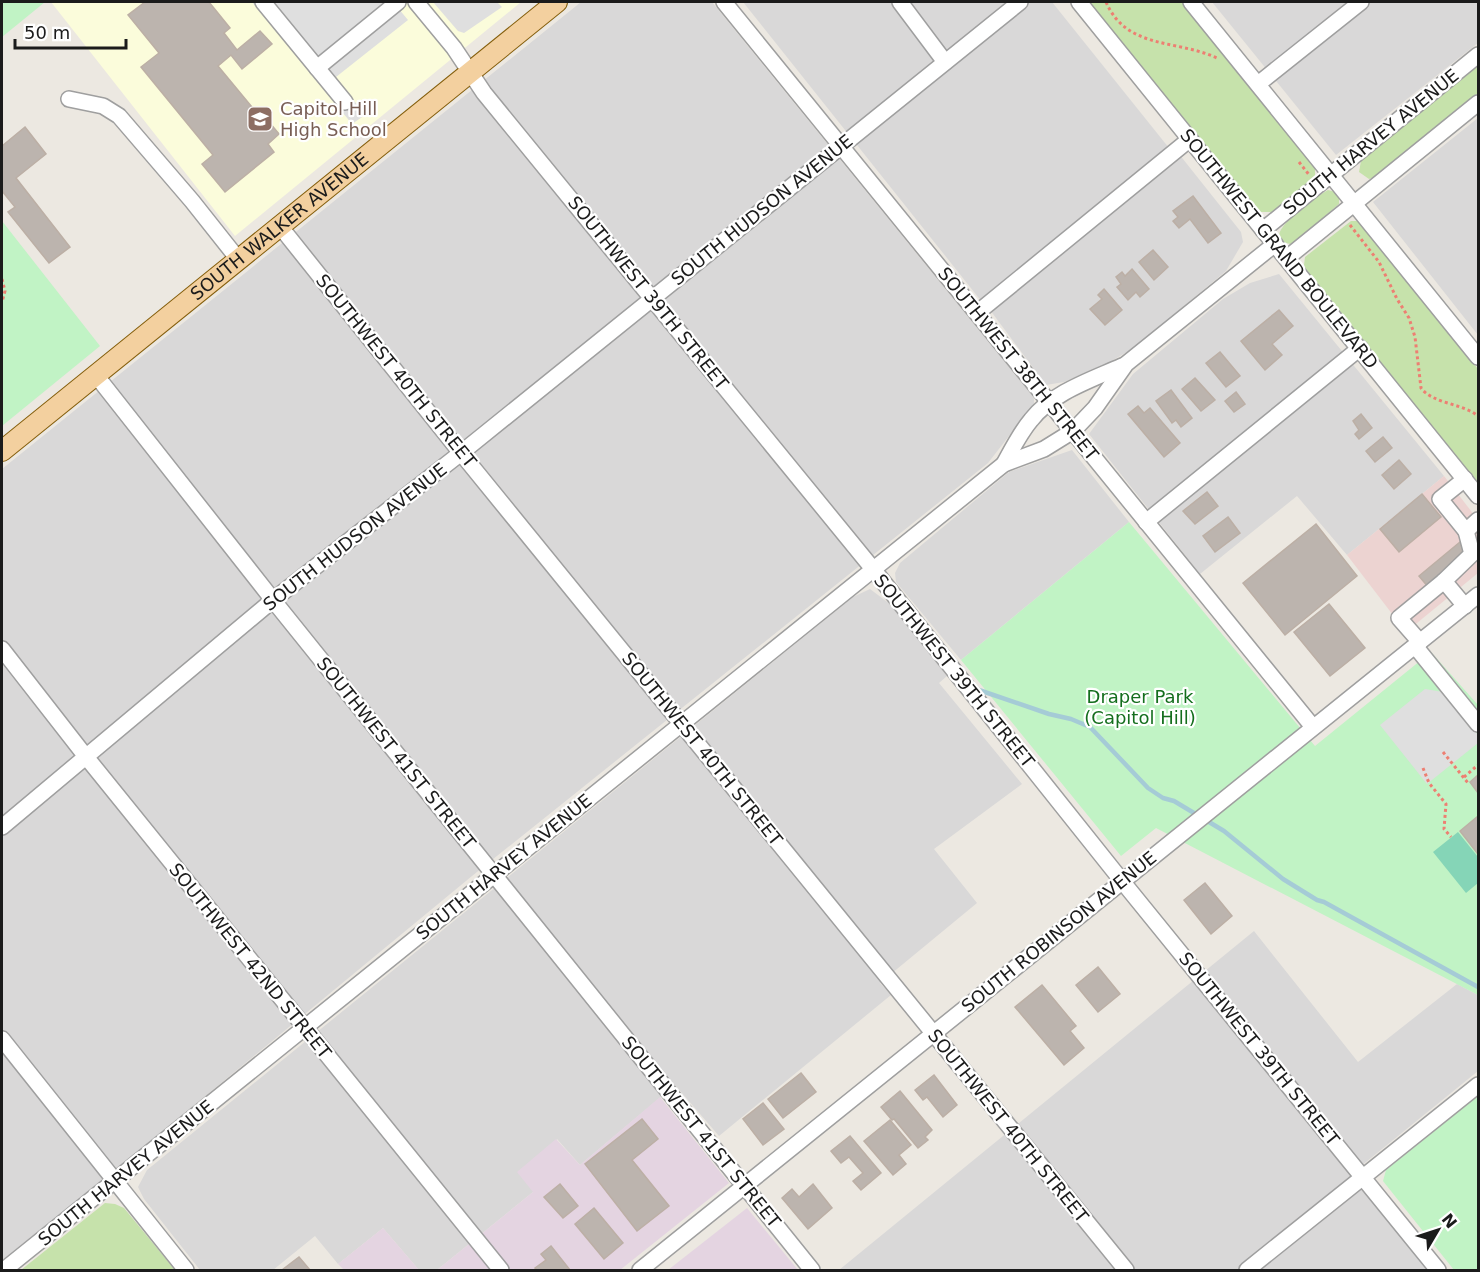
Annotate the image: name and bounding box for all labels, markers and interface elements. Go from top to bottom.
scale bar [15,12,126,50]
text: 50 m [24,22,70,43]
street label: SOUTH HARVEY AVENUE [1279,64,1463,219]
place label: Capitol Hill High School [280,98,387,140]
school or university icon: Capitol Hill High School [245,104,275,134]
street label: SOUTHWEST GRAND BOULEVARD [1176,125,1383,373]
street label: SOUTH HUDSON AVENUE [667,130,857,289]
street label: SOUTH WALKER AVENUE [186,148,372,304]
street label: SOUTHWEST 39TH STREET [564,192,733,394]
street label: SOUTHWEST 38TH STREET [934,263,1103,465]
street label: SOUTHWEST 40TH STREET [312,270,481,472]
street label: SOUTH HUDSON AVENUE [259,458,451,615]
street label: SOUTHWEST 39TH STREET [870,570,1039,772]
street label: SOUTHWEST 40TH STREET [618,648,787,850]
street label: SOUTHWEST 41ST STREET [313,653,481,853]
park label: Draper Park (Capitol Hill) [1084,686,1196,728]
street label: SOUTH HARVEY AVENUE [412,789,596,944]
street label: SOUTH ROBINSON AVENUE [957,847,1160,1017]
street label: SOUTHWEST 42ND STREET [165,859,336,1063]
street label: SOUTHWEST 39TH STREET [1175,948,1344,1150]
street label: SOUTHWEST 40TH STREET [924,1025,1093,1227]
street label: SOUTHWEST 41ST STREET [618,1032,786,1232]
street label: SOUTH HARVEY AVENUE [34,1095,218,1250]
north arrow [1408,1200,1468,1260]
text: N [1438,1210,1461,1232]

